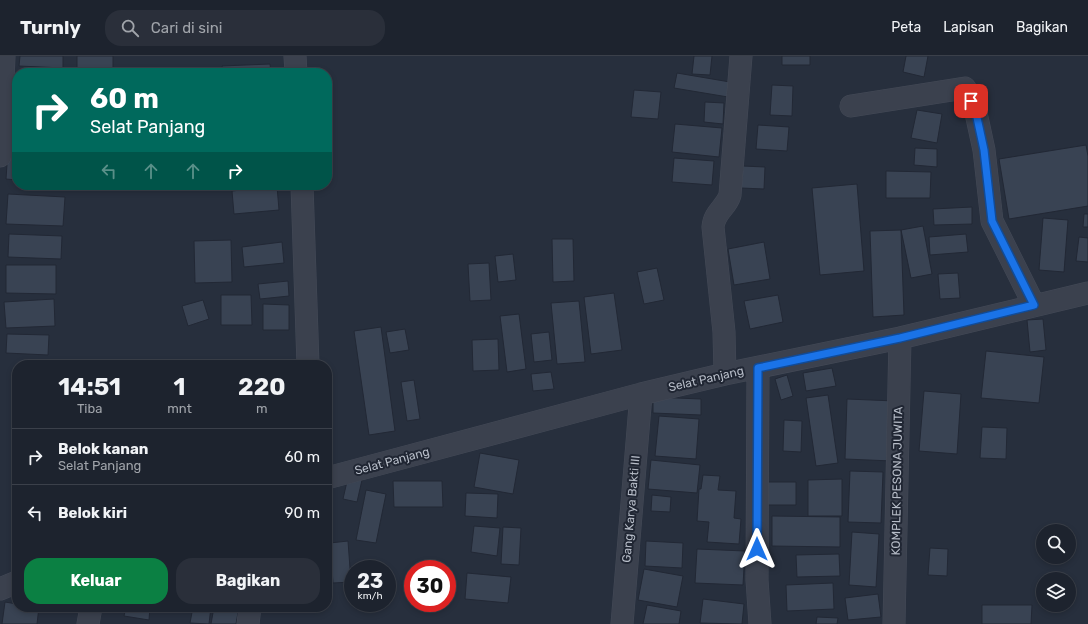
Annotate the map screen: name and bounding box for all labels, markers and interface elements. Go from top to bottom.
search box [105,10,385,46]
text: Turnly [20,16,81,39]
icon: search [119,17,141,39]
text: Cari di sini [151,19,222,37]
text: Peta [891,19,921,36]
text: Lapisan [943,19,994,36]
text: Bagikan [1016,19,1068,36]
text: 60 m [90,82,159,115]
icon: right [24,84,76,136]
pin [954,84,988,118]
icon: arrive [960,90,982,112]
text: Selat Panjang [90,116,205,138]
icon: left [98,160,120,182]
icon: ahead [140,160,162,182]
icon: ahead [182,160,204,182]
icon: right [224,160,246,182]
street label: Selat Panjang [667,364,745,394]
text: 14:51 [58,373,121,401]
text: 1 [174,373,186,401]
text: 220 [238,373,286,401]
text: Tiba [77,401,102,416]
text: mnt [167,401,192,416]
text: m [256,401,268,416]
street label: KOMPLEK PESONA JUWITA [889,406,905,556]
text: Belok kanan [58,440,148,458]
street label: Selat Panjang [353,444,431,478]
icon: right [24,446,46,468]
text: 60 m [284,448,320,466]
street label: Gang Karya Bakti III [619,455,643,563]
text: Selat Panjang [58,458,141,473]
icon: left [24,502,46,524]
text: Belok kiri [58,504,127,522]
text: 90 m [285,504,320,522]
map controls [1036,524,1076,612]
button: search [1036,524,1076,564]
position arrow [736,528,778,570]
button: Keluar [24,558,168,604]
button: Bagikan [176,558,320,604]
speed limit sign: 30 [404,560,456,612]
text: 23 [357,569,383,593]
button: layers [1036,572,1076,612]
text: km/h [358,590,382,602]

